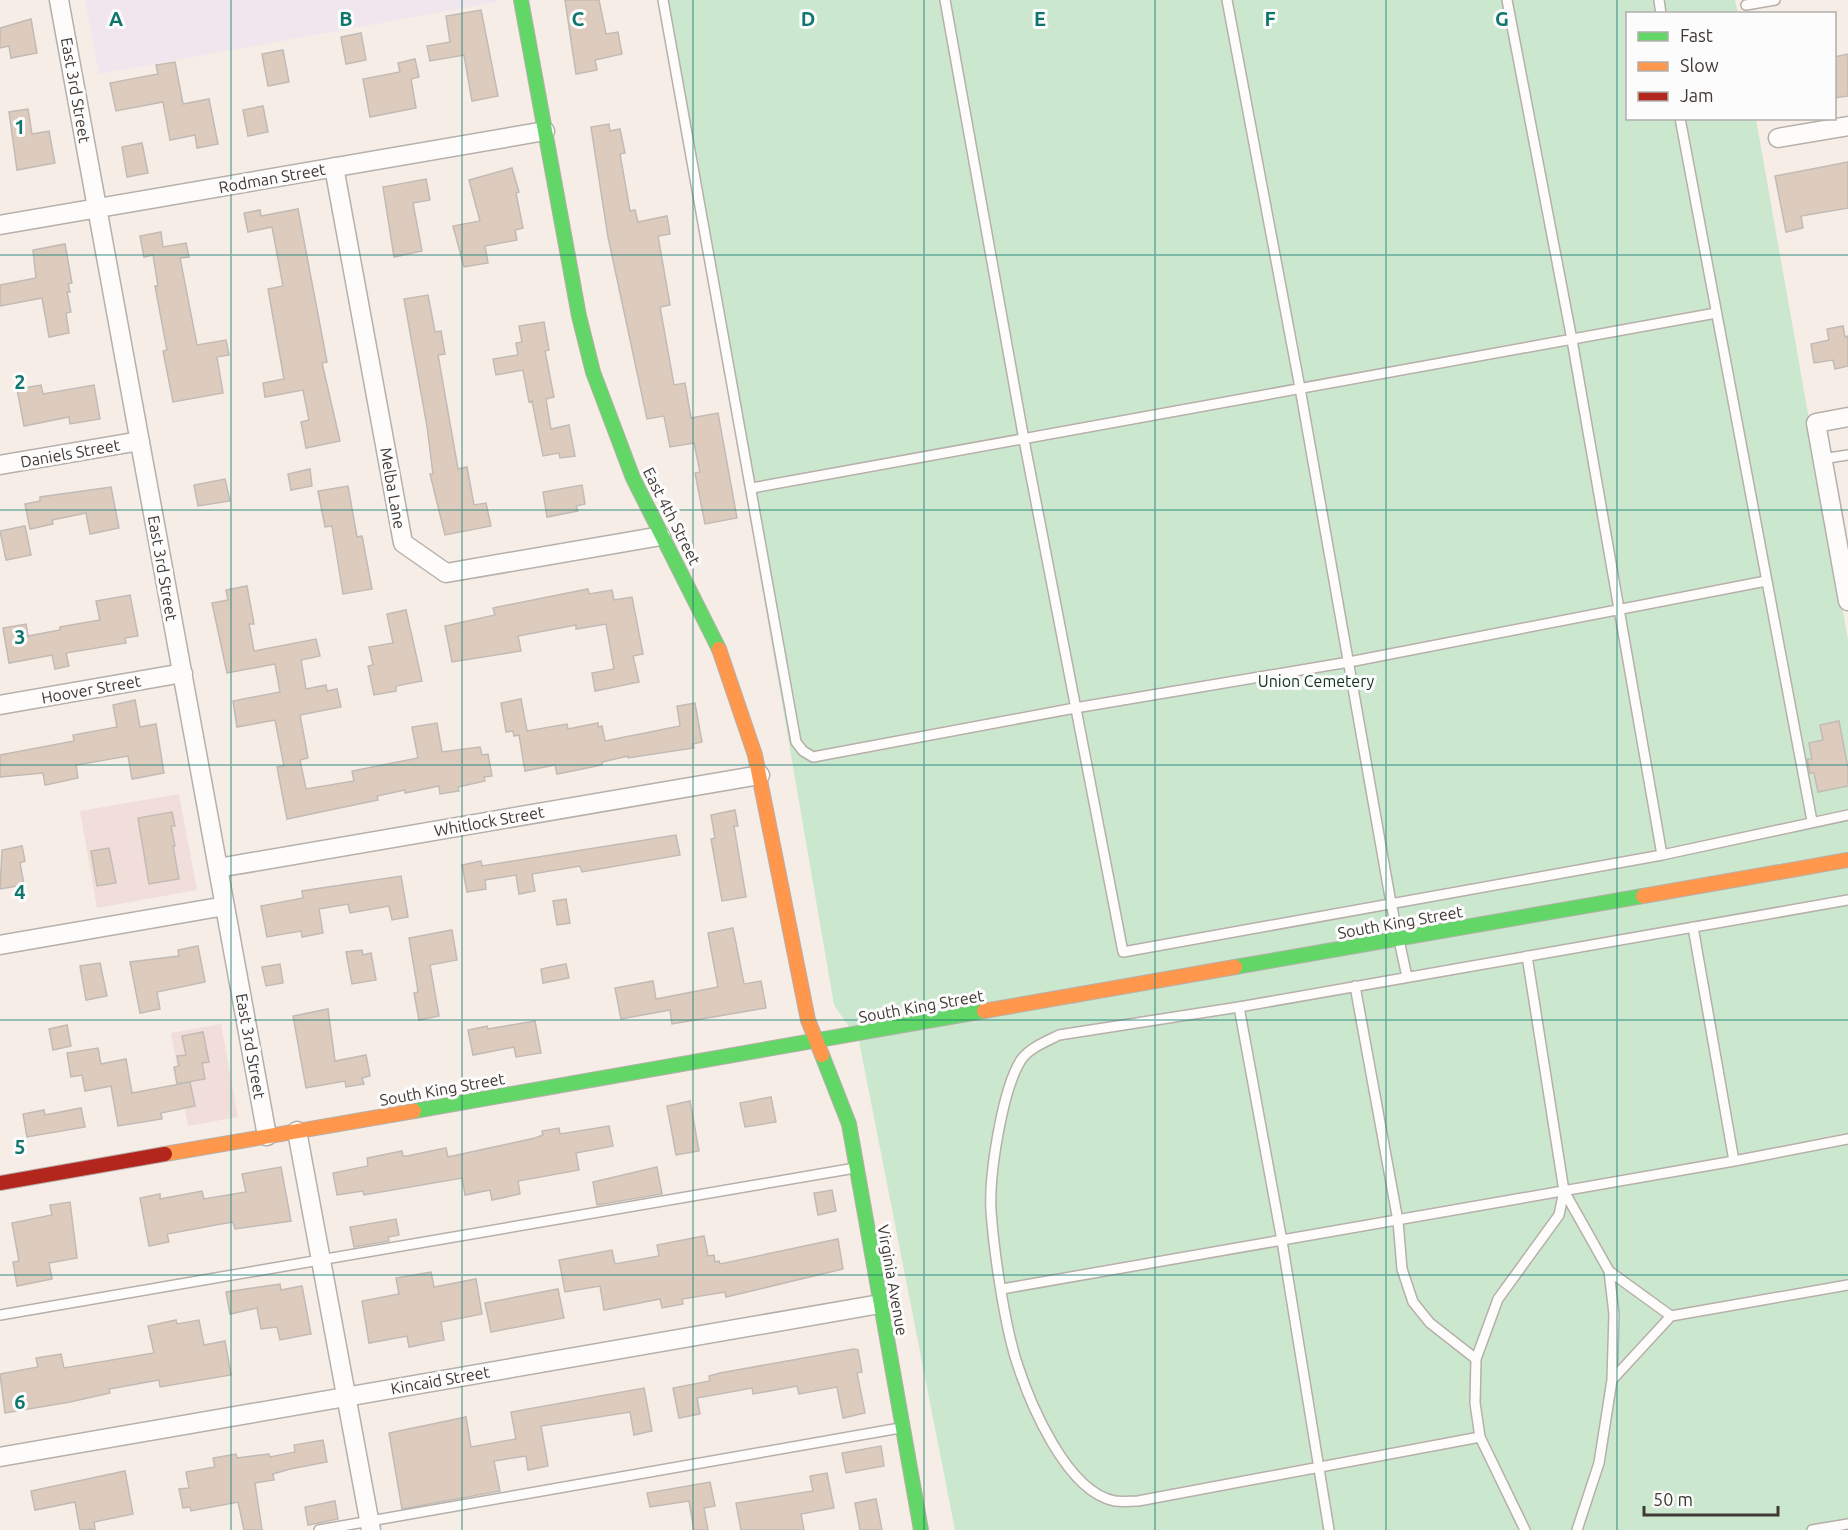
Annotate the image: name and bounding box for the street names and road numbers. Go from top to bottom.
street label: East 3rd Street [58,36,94,145]
street label: Rodman Street [217,160,328,196]
street label: Daniels Street [19,435,122,471]
street label: Melba Lane [377,446,409,530]
street label: East 4th Street [640,464,705,568]
street label: East 3rd Street [145,514,181,623]
street label: Hoover Street [40,671,143,707]
street label: Whitlock Street [433,802,546,840]
street label: South King Street [1336,902,1465,942]
street label: South King Street [857,986,986,1026]
street label: East 3rd Street [233,992,269,1101]
street label: South King Street [378,1069,507,1109]
street label: Virginia Avenue [874,1223,912,1337]
street label: Kincaid Street [389,1362,492,1398]

